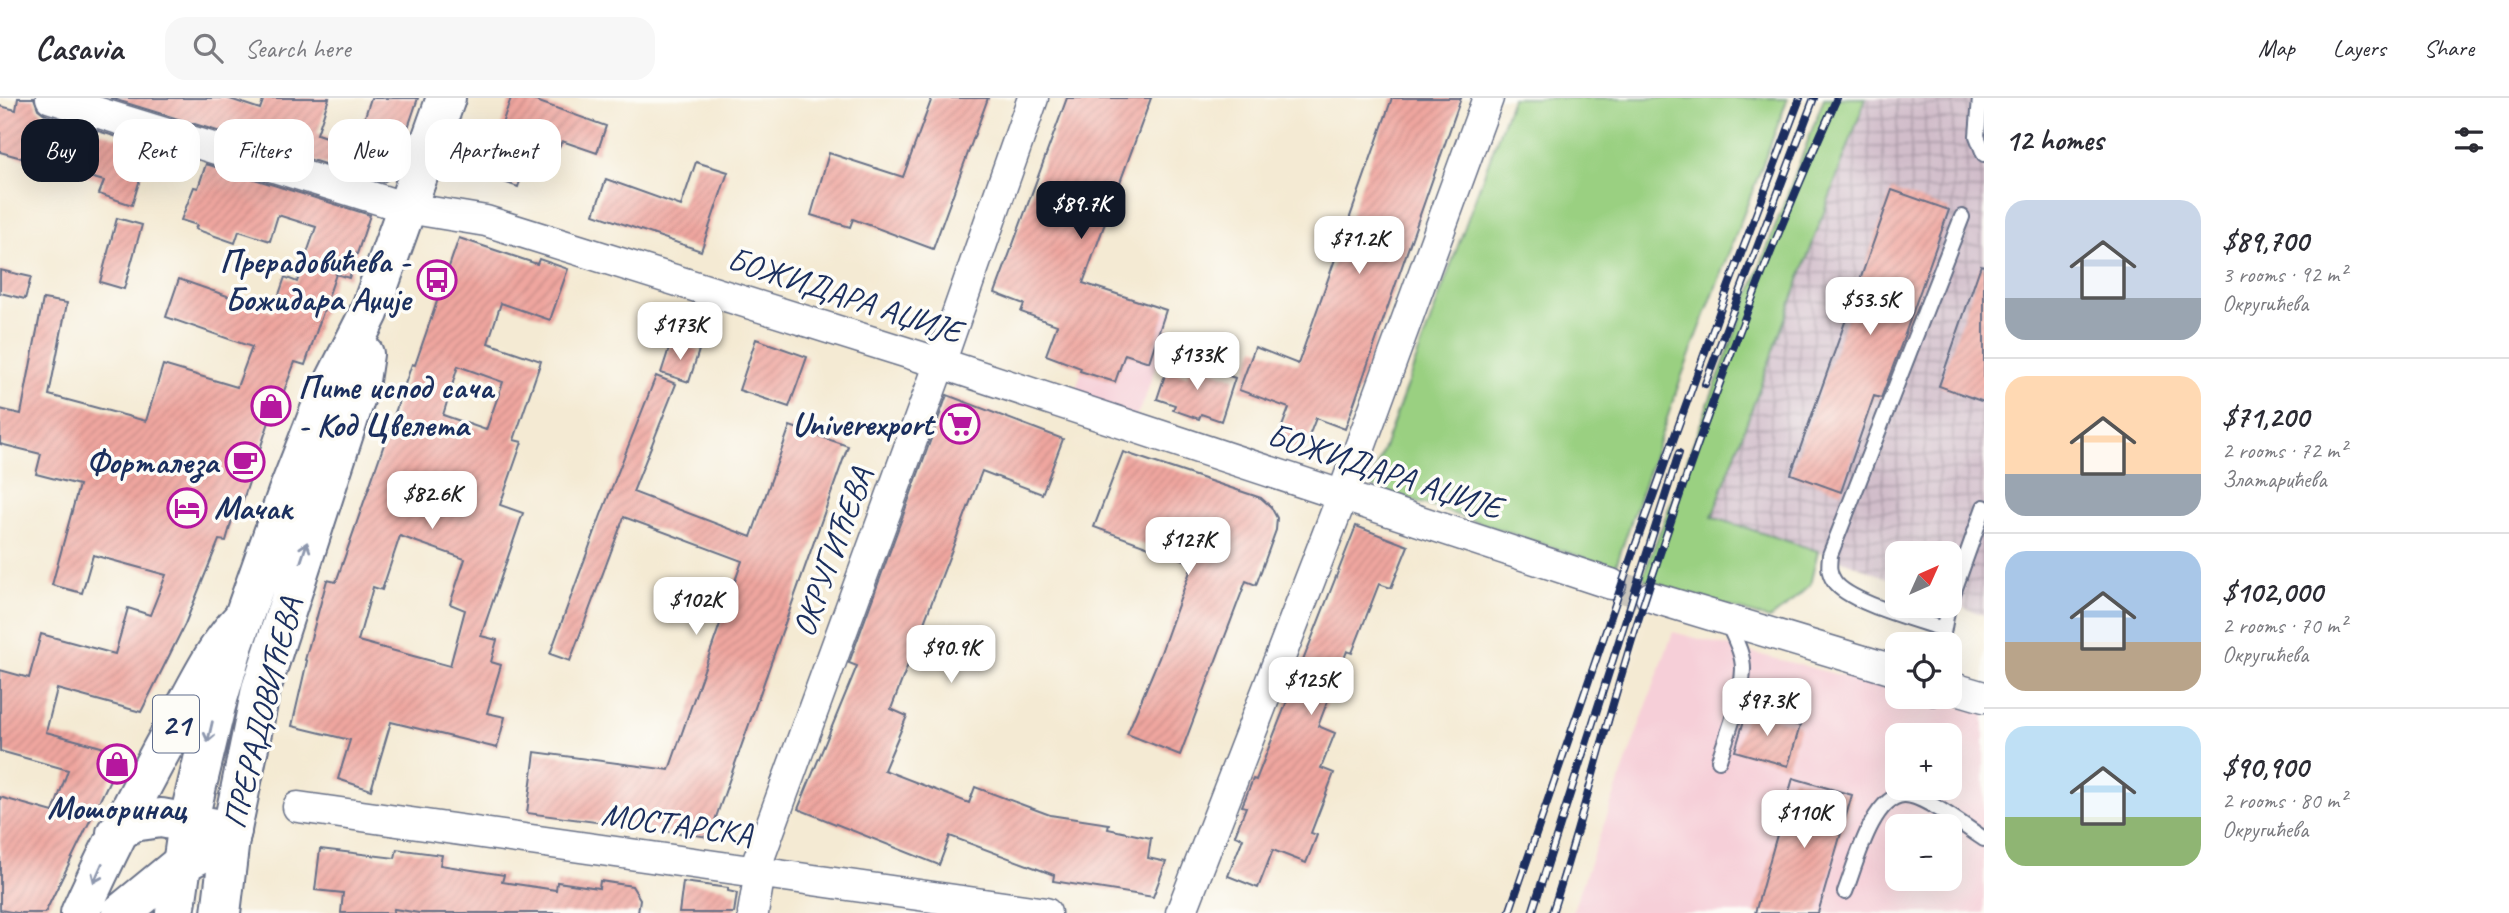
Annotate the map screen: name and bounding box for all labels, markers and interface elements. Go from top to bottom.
search box [165,17,655,80]
text: Casavia [35,27,123,69]
icon: search [189,29,227,67]
text: Search here [245,32,351,65]
text: Map [2258,33,2295,63]
text: Layers [2333,33,2386,63]
text: Share [2424,33,2474,63]
chip: Buy [21,119,99,182]
chip: Rent [113,119,200,182]
chip: Filters [214,119,314,182]
chip: New [328,119,411,182]
chip: Apartment [425,119,561,182]
text: 12 homes [2005,121,2103,159]
icon: filters [2450,121,2488,159]
pin: $89.7K [1024,181,1138,241]
text: $89.7K [1052,189,1110,218]
pin: $71.2K [1302,216,1416,276]
text: $89,700 [2222,222,2308,260]
text: $71.2K [1330,224,1388,253]
icon: home [2061,228,2145,312]
street label: БОЖИДАРА АЏИЈЕ [722,237,971,354]
place label: Прерадовићева - Божидара Аџије [220,240,413,320]
bus stop icon: Прерадовићева - Божидара Аџије [416,259,458,301]
text: 3 rooms · 92 m² [2222,260,2346,289]
pin: $53.5K [1813,278,1927,337]
text: $53.5K [1842,285,1898,314]
text: Округићева [2222,289,2308,318]
pin: $173K [631,302,729,362]
text: $173K [654,310,707,339]
pin: $133K [1148,332,1246,392]
text: $133K [1170,340,1224,369]
place label: Пите испод сача - Код Цвелета [298,366,495,446]
shop icon: Пите испод сача - Код Цвелета [250,385,292,427]
text: $71,200 [2222,398,2309,436]
place label: Univerexport [792,403,936,445]
supermarket icon: Univerexport [939,403,981,445]
icon: home [2061,404,2145,488]
street label: БОЖИДАРА АЏИЈЕ [1262,413,1511,530]
text: 2 rooms · 72 m² [2222,436,2346,465]
place label: Форталеза [86,441,220,484]
cafe icon: Форталеза [224,441,266,483]
street label: ОКРУГИЋЕВА [782,461,882,642]
text: Златарићева [2222,465,2326,494]
pin: $82.6K [375,472,489,531]
text: $82.6K [403,479,461,508]
hotel icon: Мачак [166,487,208,529]
place label: Мачак [214,487,295,529]
pin: $127K [1139,518,1237,577]
text: $127K [1162,525,1215,554]
one-way arrow [299,541,312,563]
north arrow [1885,541,1962,618]
map controls [1885,541,1962,891]
text: $102,000 [2222,573,2322,611]
pin: $102K [647,578,745,637]
icon: home [2061,579,2145,663]
text: $102K [669,585,723,614]
street label: ПРЕРАДОВИЋЕВА [213,592,311,833]
text: 2 rooms · 70 m² [2222,611,2346,640]
pin: $90.9K [894,626,1008,685]
button: locate [1885,632,1962,709]
text: $90.9K [922,633,980,662]
text: Округићева [2222,640,2308,669]
pin: $125K [1262,658,1360,717]
text: $125K [1285,665,1337,694]
pin: $97.3K [1710,678,1824,738]
text: $97.3K [1738,686,1796,715]
road number: 21 [153,696,199,752]
one-way arrow [202,720,215,742]
button: + [1885,723,1962,800]
shop icon: Мошоринац [96,743,138,785]
text: $90,900 [2222,748,2308,786]
icon: home [2061,754,2145,838]
text: 2 rooms · 80 m² [2222,786,2346,815]
place label: Мошоринац [47,787,188,829]
pin: $110K [1755,790,1853,850]
street label: МОСТАРСКА [599,793,757,856]
text: $110K [1777,798,1831,827]
button: − [1885,814,1962,891]
text: Округићева [2222,815,2308,844]
one-way arrow [91,862,104,883]

